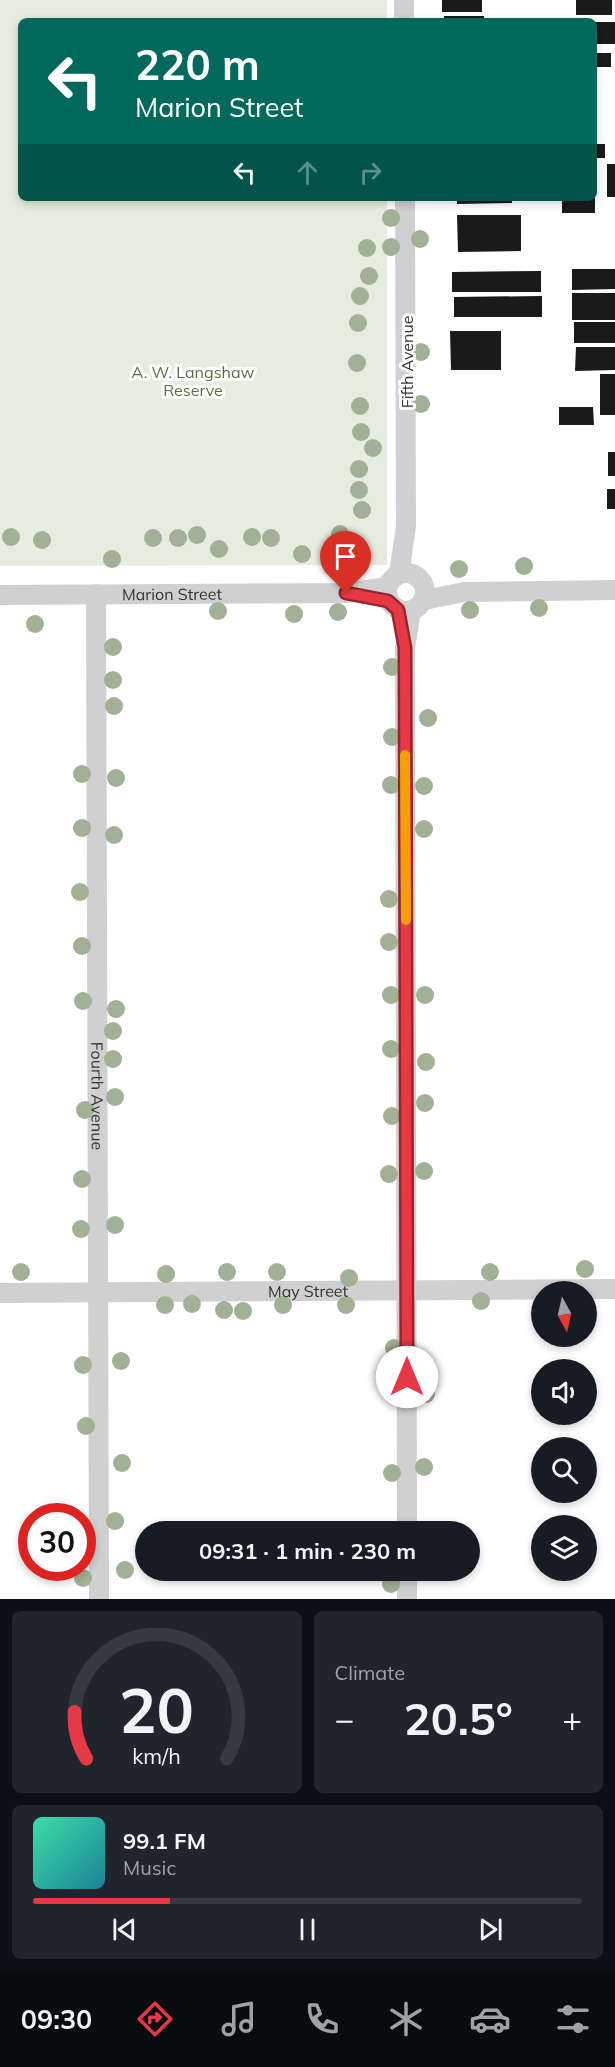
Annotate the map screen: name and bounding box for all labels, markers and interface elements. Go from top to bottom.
text: 220 m [135,38,260,91]
icon: left [36,42,114,120]
text: Marion Street [135,90,304,124]
icon: left [228,156,261,189]
icon: ahead [291,156,324,189]
icon: right [354,156,387,189]
street label: Fifth Avenue [397,316,417,408]
park label: A. W. Langshaw Reserve [132,362,254,400]
pin [320,531,371,593]
icon: arrive [329,540,362,573]
street label: Marion Street [122,584,222,604]
street label: Fourth Avenue [87,1042,108,1150]
street label: May Street [268,1281,349,1301]
north arrow [531,1281,597,1347]
map controls [531,1281,597,1581]
position arrow [375,1345,439,1409]
button: sound [531,1359,597,1425]
button: search [531,1437,597,1503]
speed limit sign: 30 [18,1503,96,1581]
button: layers [531,1515,597,1581]
text: 09:31 · 1 min · 230 m [199,1537,416,1565]
text: Climate [335,1660,405,1685]
text: 20 [119,1670,194,1749]
text: 20.5° [404,1690,513,1746]
text: − [335,1698,354,1739]
text: + [562,1698,582,1739]
text: km/h [132,1742,181,1769]
text: 99.1 FM [123,1827,206,1855]
text: Music [123,1855,176,1880]
icon: previous [108,1913,141,1946]
icon: pause [291,1913,324,1946]
icon: next [474,1913,507,1946]
icon: directions [134,1998,176,2040]
icon: music [218,1998,260,2040]
icon: phone [301,1998,343,2040]
icon: climate [385,1998,427,2040]
icon: car [469,1998,511,2040]
icon: filters [552,1998,594,2040]
text: 09:30 [21,2002,92,2036]

